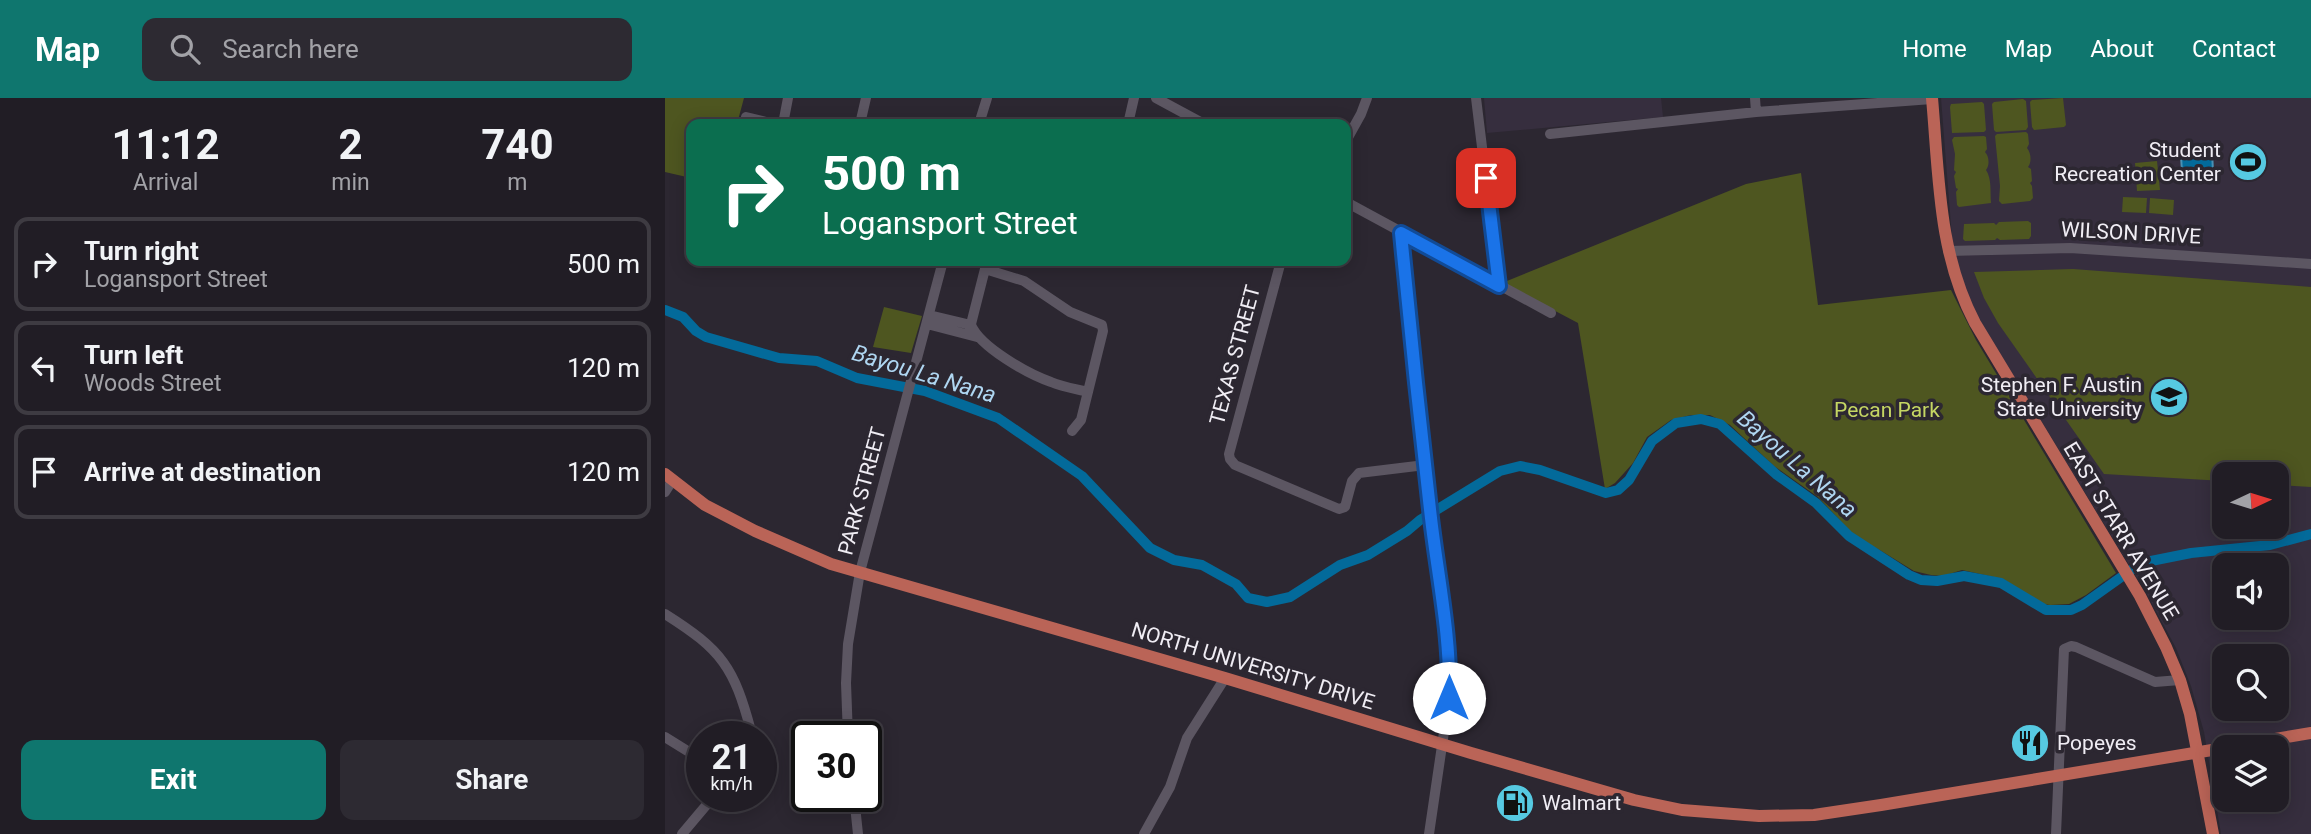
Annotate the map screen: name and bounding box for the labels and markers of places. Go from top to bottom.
place label: Student Recreation Center [2054,138,2221,186]
sports icon: Student Recreation Center [2227,141,2269,183]
pin [1456,148,1516,208]
place label: Stephen F. Austin State University [1981,373,2142,421]
school or university icon: Stephen F. Austin State University [2148,376,2190,418]
restaurant icon: Popeyes [2009,722,2051,764]
place label: Popeyes [2057,731,2137,755]
fuel station icon: Walmart [1494,782,1536,824]
place label: Walmart [1542,791,1621,815]

